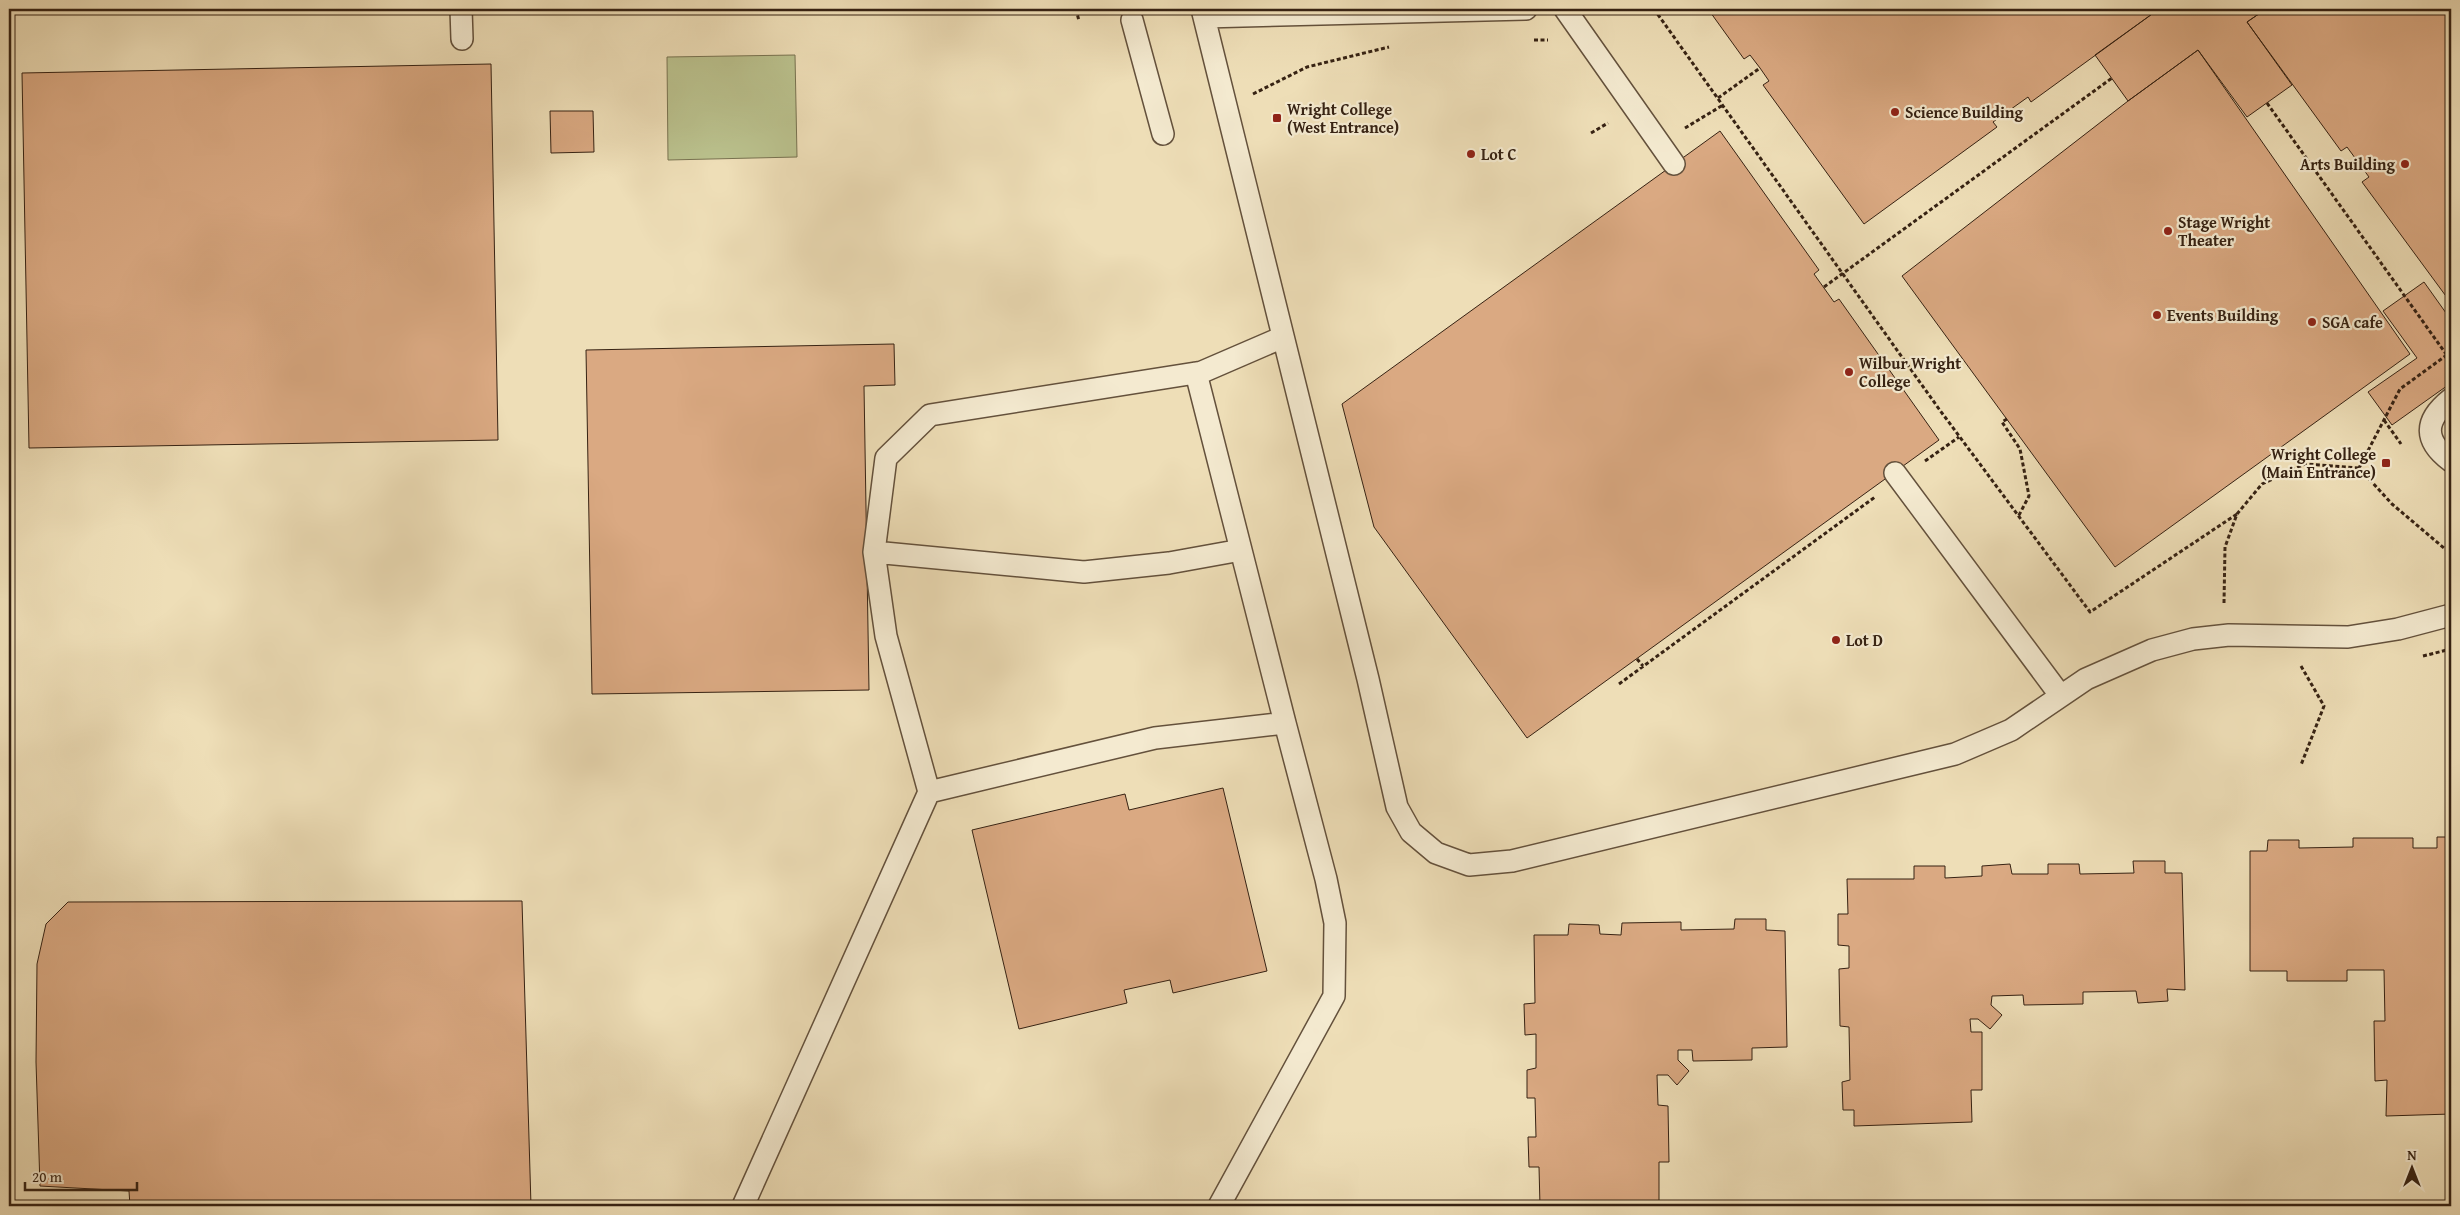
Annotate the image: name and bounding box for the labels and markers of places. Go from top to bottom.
place label: Wright College (West Entrance) [1287,97,1399,139]
place label: Science Building [1905,100,2023,124]
marker: Science Building [1889,106,1901,118]
marker: Wright College (West Entrance) [1271,112,1283,124]
place label: Lot C [1481,142,1516,166]
marker: Lot C [1465,148,1477,160]
place label: Arts Building [2300,152,2396,176]
marker: Arts Building [2399,158,2411,170]
place label: Stage Wright Theater [2178,210,2270,252]
marker: Stage Wright Theater [2162,225,2174,237]
place label: Events Building [2167,303,2279,327]
marker: Events Building [2151,309,2163,321]
place label: SGA cafe [2322,310,2383,334]
marker: SGA cafe [2306,316,2318,328]
place label: Wilbur Wright College [1859,351,1961,393]
marker: Wilbur Wright College [1843,366,1855,378]
place label: Wright College (Main Entrance) [2261,442,2376,484]
marker: Wright College (Main Entrance) [2380,457,2392,469]
place label: Lot D [1846,628,1883,652]
marker: Lot D [1830,634,1842,646]

